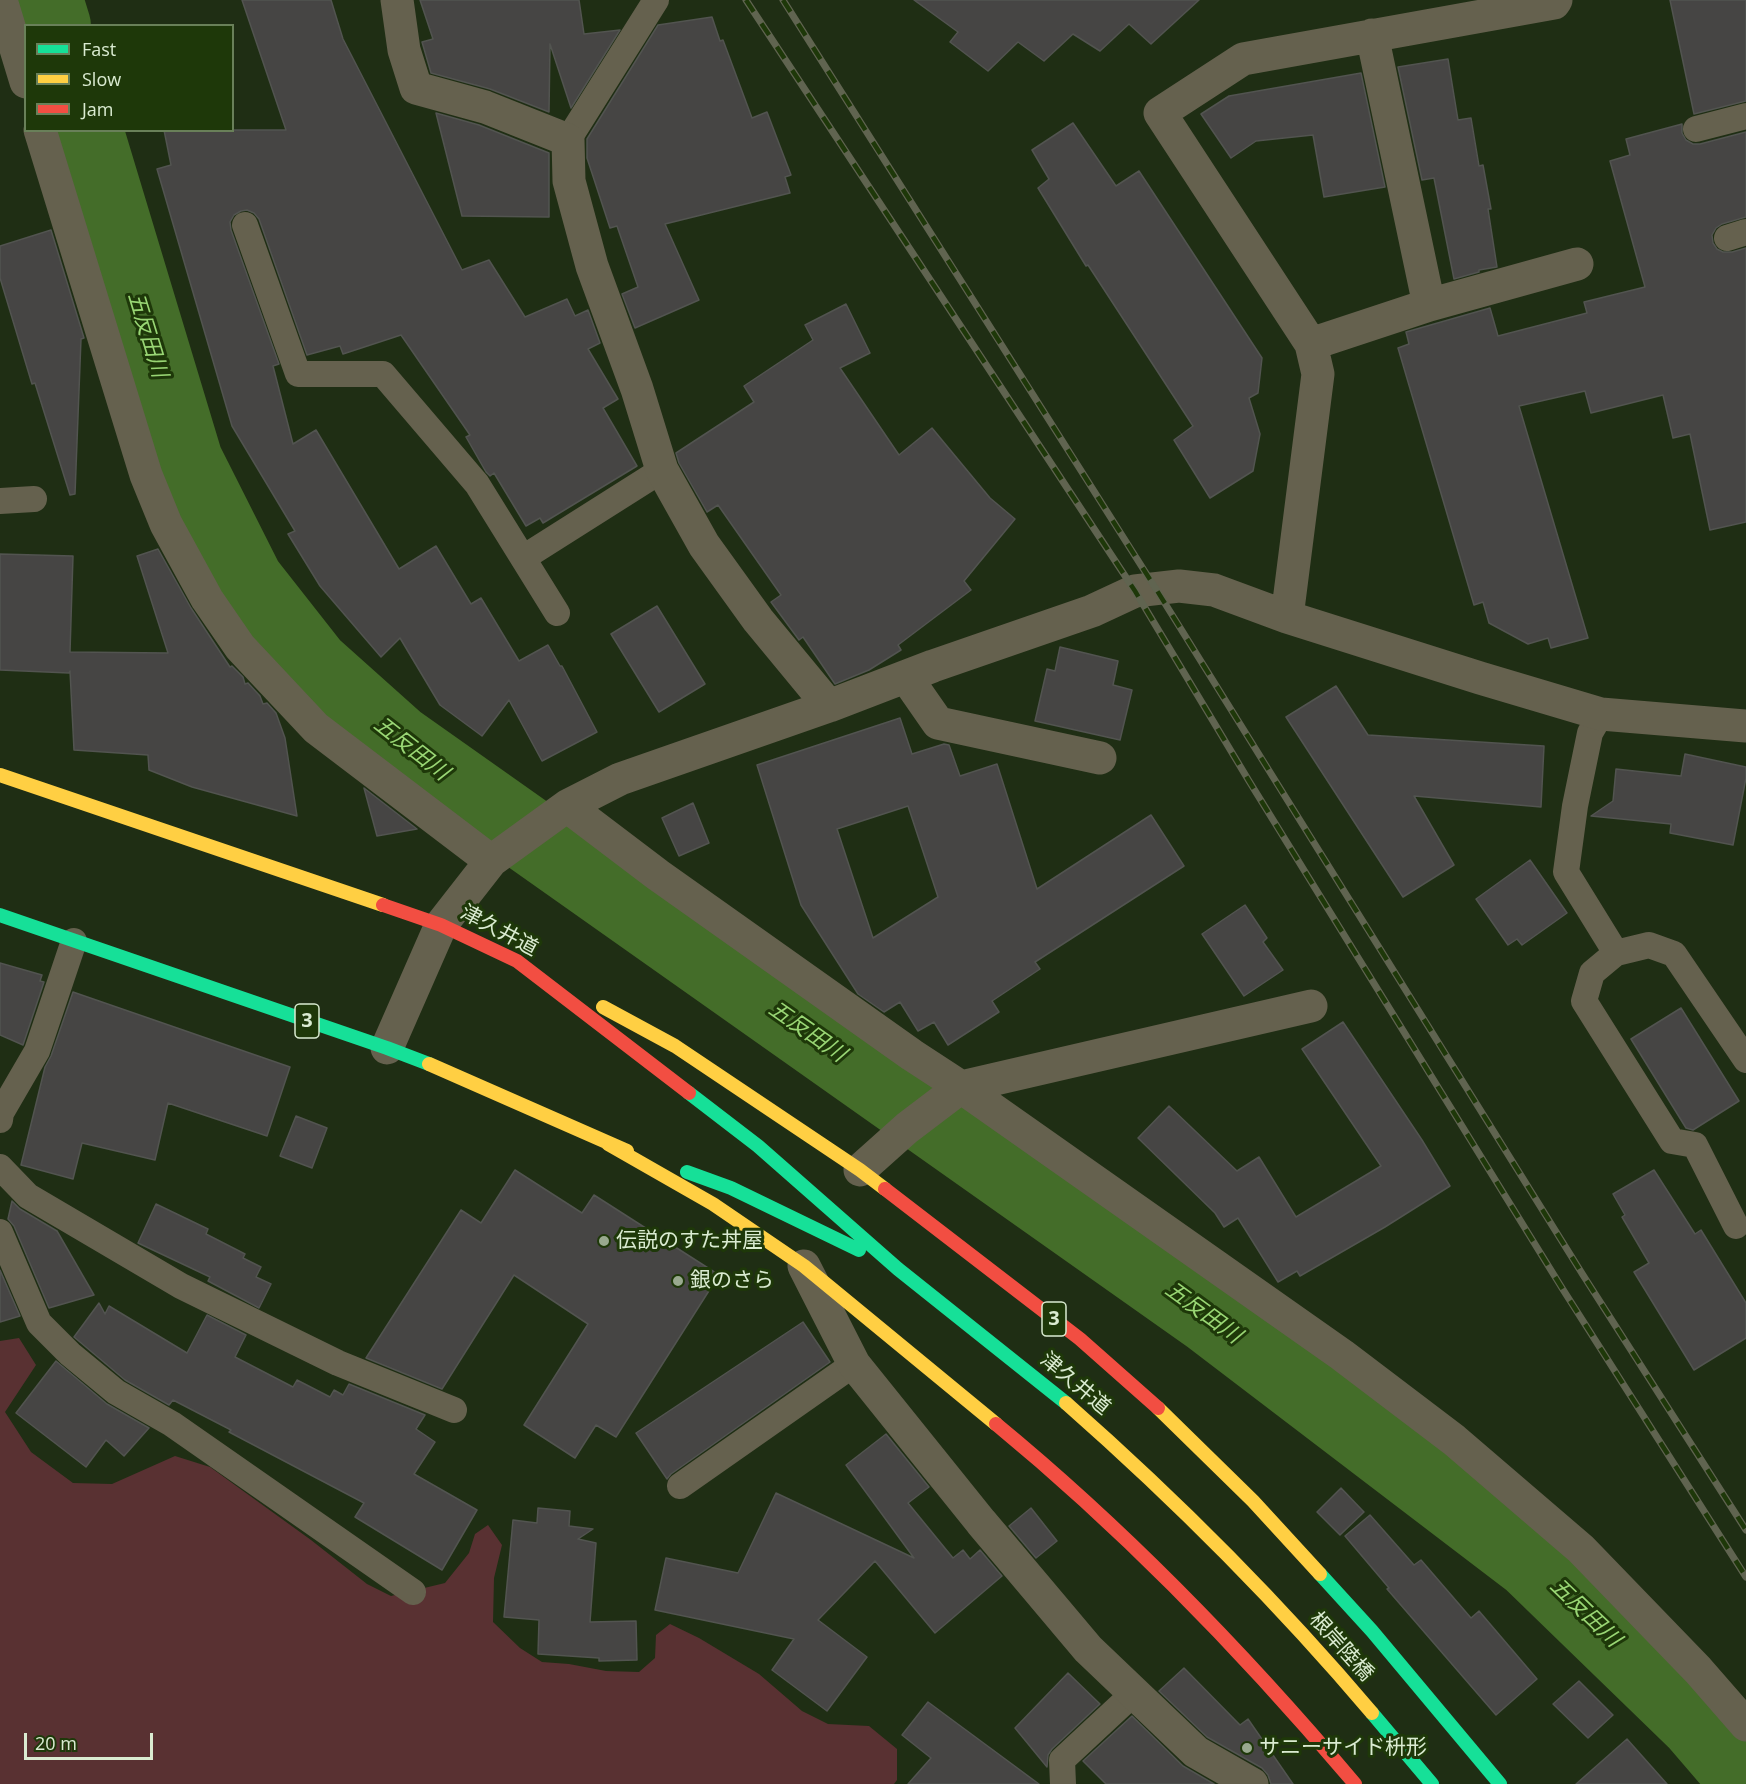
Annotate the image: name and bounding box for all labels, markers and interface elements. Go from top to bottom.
legend [24,24,234,132]
text: Fast [82,37,116,61]
text: Slow [82,67,121,91]
text: Jam [82,97,114,121]
water label: 五反田川 [122,289,172,381]
water label: 五反田川 [368,712,454,786]
street label: 津久井道 [456,900,542,962]
water label: 五反田川 [763,996,851,1068]
road number: 3 [295,1004,319,1038]
place label: 伝説のすた丼屋 [616,1228,763,1254]
marker: 伝説のすた丼屋 [597,1234,611,1248]
place label: 銀のさら [690,1268,774,1294]
marker: 銀のさら [671,1274,685,1288]
water label: 五反田川 [1160,1276,1246,1350]
road number: 3 [1042,1302,1066,1336]
street label: 津久井道 [1035,1347,1115,1421]
water label: 五反田川 [1544,1573,1626,1653]
street label: 根岸陸橋 [1304,1607,1378,1687]
scale bar [27,1721,156,1759]
text: 20 m [35,1731,77,1755]
place label: サニーサイド枡形 [1259,1735,1427,1761]
marker: サニーサイド枡形 [1240,1741,1254,1755]

